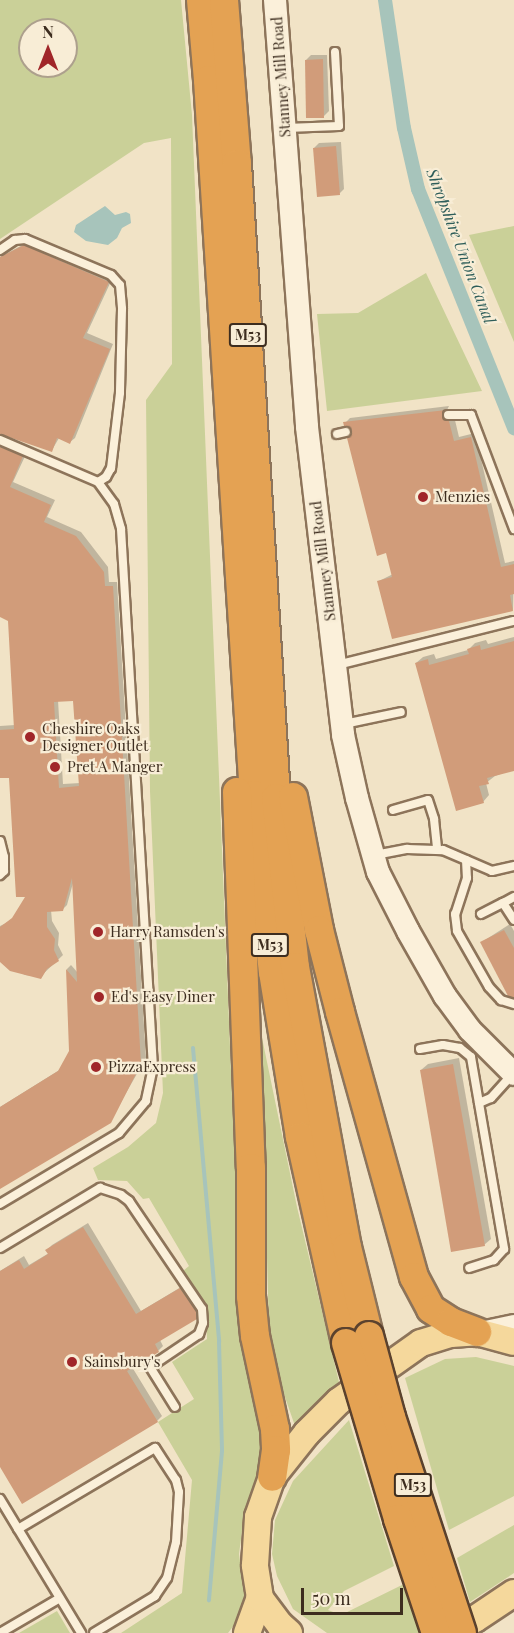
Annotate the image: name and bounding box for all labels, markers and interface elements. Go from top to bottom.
street label: Stanney Mill Road [268,16,294,138]
north arrow [18,18,78,78]
text: N [42,21,54,42]
water label: Shropshire Union Canal [423,166,499,326]
road number: M53 [228,324,268,346]
place label: Menzies [435,488,490,506]
marker: Menzies [416,490,430,504]
street label: Stanney Mill Road [307,500,339,622]
place label: Cheshire Oaks Designer Outlet [42,719,149,754]
marker: Cheshire Oaks Designer Outlet [23,730,37,744]
place label: Pret A Manger [67,758,163,776]
marker: Pret A Manger [48,760,62,774]
place label: Harry Ramsden's [110,923,225,941]
marker: Harry Ramsden's [91,925,105,939]
road number: M53 [250,934,290,956]
place label: Ed's Easy Diner [111,988,215,1006]
marker: Ed's Easy Diner [92,990,106,1004]
place label: PizzaExpress [108,1058,196,1076]
marker: PizzaExpress [89,1060,103,1074]
place label: Sainsbury's [84,1353,161,1371]
marker: Sainsbury's [65,1355,79,1369]
road number: M53 [394,1474,432,1496]
scale bar [304,1576,406,1614]
text: 50 m [312,1586,351,1610]

